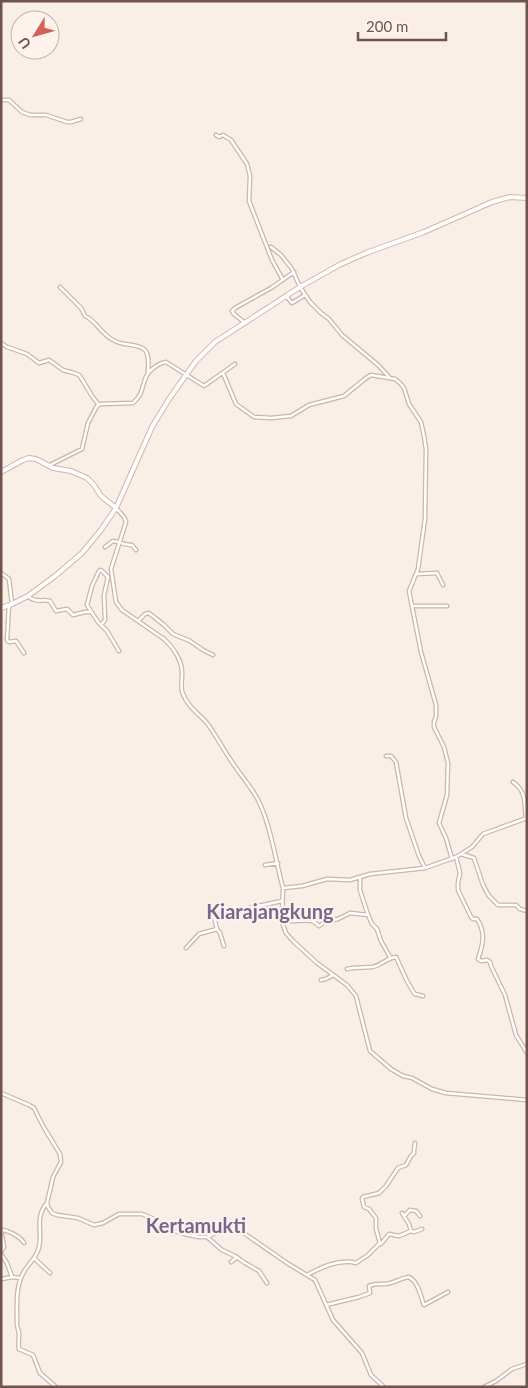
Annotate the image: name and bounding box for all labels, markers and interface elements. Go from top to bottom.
north arrow [10,10,60,60]
scale bar [358,10,446,42]
text: 200 m [366,17,408,35]
text: U [14,34,34,52]
district label: Kiarajangkung [206,899,334,923]
district label: Kertamukti [146,1213,246,1237]

